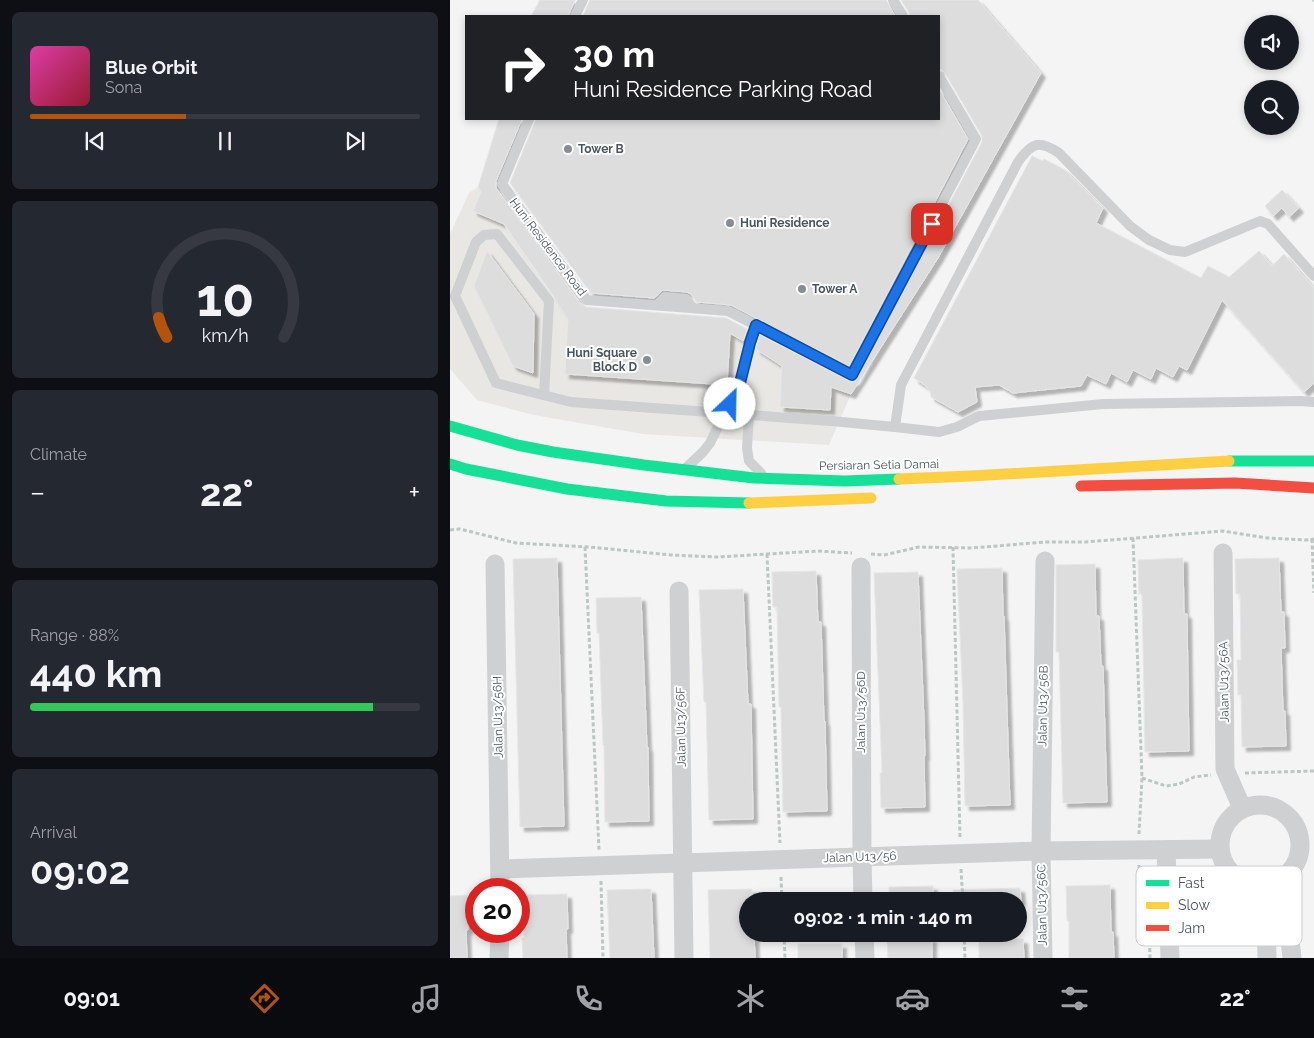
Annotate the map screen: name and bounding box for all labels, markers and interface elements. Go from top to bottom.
map controls [1244,15,1299,135]
button: sound [1244,15,1299,70]
text: 30 m [573,34,655,75]
icon: right [490,35,555,100]
text: Blue Orbit [105,56,197,78]
text: Huni Residence Parking Road [573,76,872,102]
text: Sona [105,78,142,97]
button: search [1244,80,1299,135]
icon: previous [81,127,109,155]
icon: pause [211,127,239,155]
icon: next [341,127,369,155]
place label: Tower B [578,142,624,156]
marker: Tower B [562,143,574,155]
street label: Huni Residence Road [507,195,589,299]
pin [911,203,953,245]
icon: arrive [918,210,946,238]
place label: Huni Residence [740,216,830,230]
marker: Huni Residence [724,217,736,229]
text: 10 [196,267,254,328]
place label: Tower A [812,282,858,296]
marker: Tower A [796,283,808,295]
text: km/h [201,325,249,346]
place label: Huni Square Block D [566,346,637,374]
marker: Huni Square Block D [641,354,653,366]
position arrow [703,377,755,429]
text: Climate [30,445,87,464]
street label: Persiaran Setia Damai [819,457,939,473]
text: 22° [200,470,253,515]
text: − [30,476,45,509]
text: + [408,476,420,509]
text: Range · 88% [30,626,119,645]
street label: Jalan U13/56A [1216,641,1232,723]
text: 440 km [30,651,162,696]
street label: Jalan U13/56B [1035,665,1051,747]
street label: Jalan U13/56D [854,671,868,753]
street label: Jalan U13/56H [490,676,506,758]
street label: Jalan U13/56F [673,687,689,767]
text: Arrival [30,823,77,842]
text: 09:02 [30,848,130,893]
street label: Jalan U13/56 [823,849,897,865]
street label: Jalan U13/56C [1034,864,1050,946]
legend [1136,866,1302,946]
text: Fast [1178,875,1205,891]
speed limit sign: 20 [465,878,530,943]
text: Slow [1178,897,1210,913]
text: 09:02 · 1 min · 140 m [794,906,972,928]
text: Jam [1178,920,1205,936]
icon: directions [247,981,282,1016]
icon: music [409,981,444,1016]
icon: phone [571,981,606,1016]
icon: climate [733,981,768,1016]
icon: car [895,981,930,1016]
icon: filters [1057,981,1092,1016]
text: 09:01 [64,985,120,1011]
text: 22° [1219,985,1250,1011]

